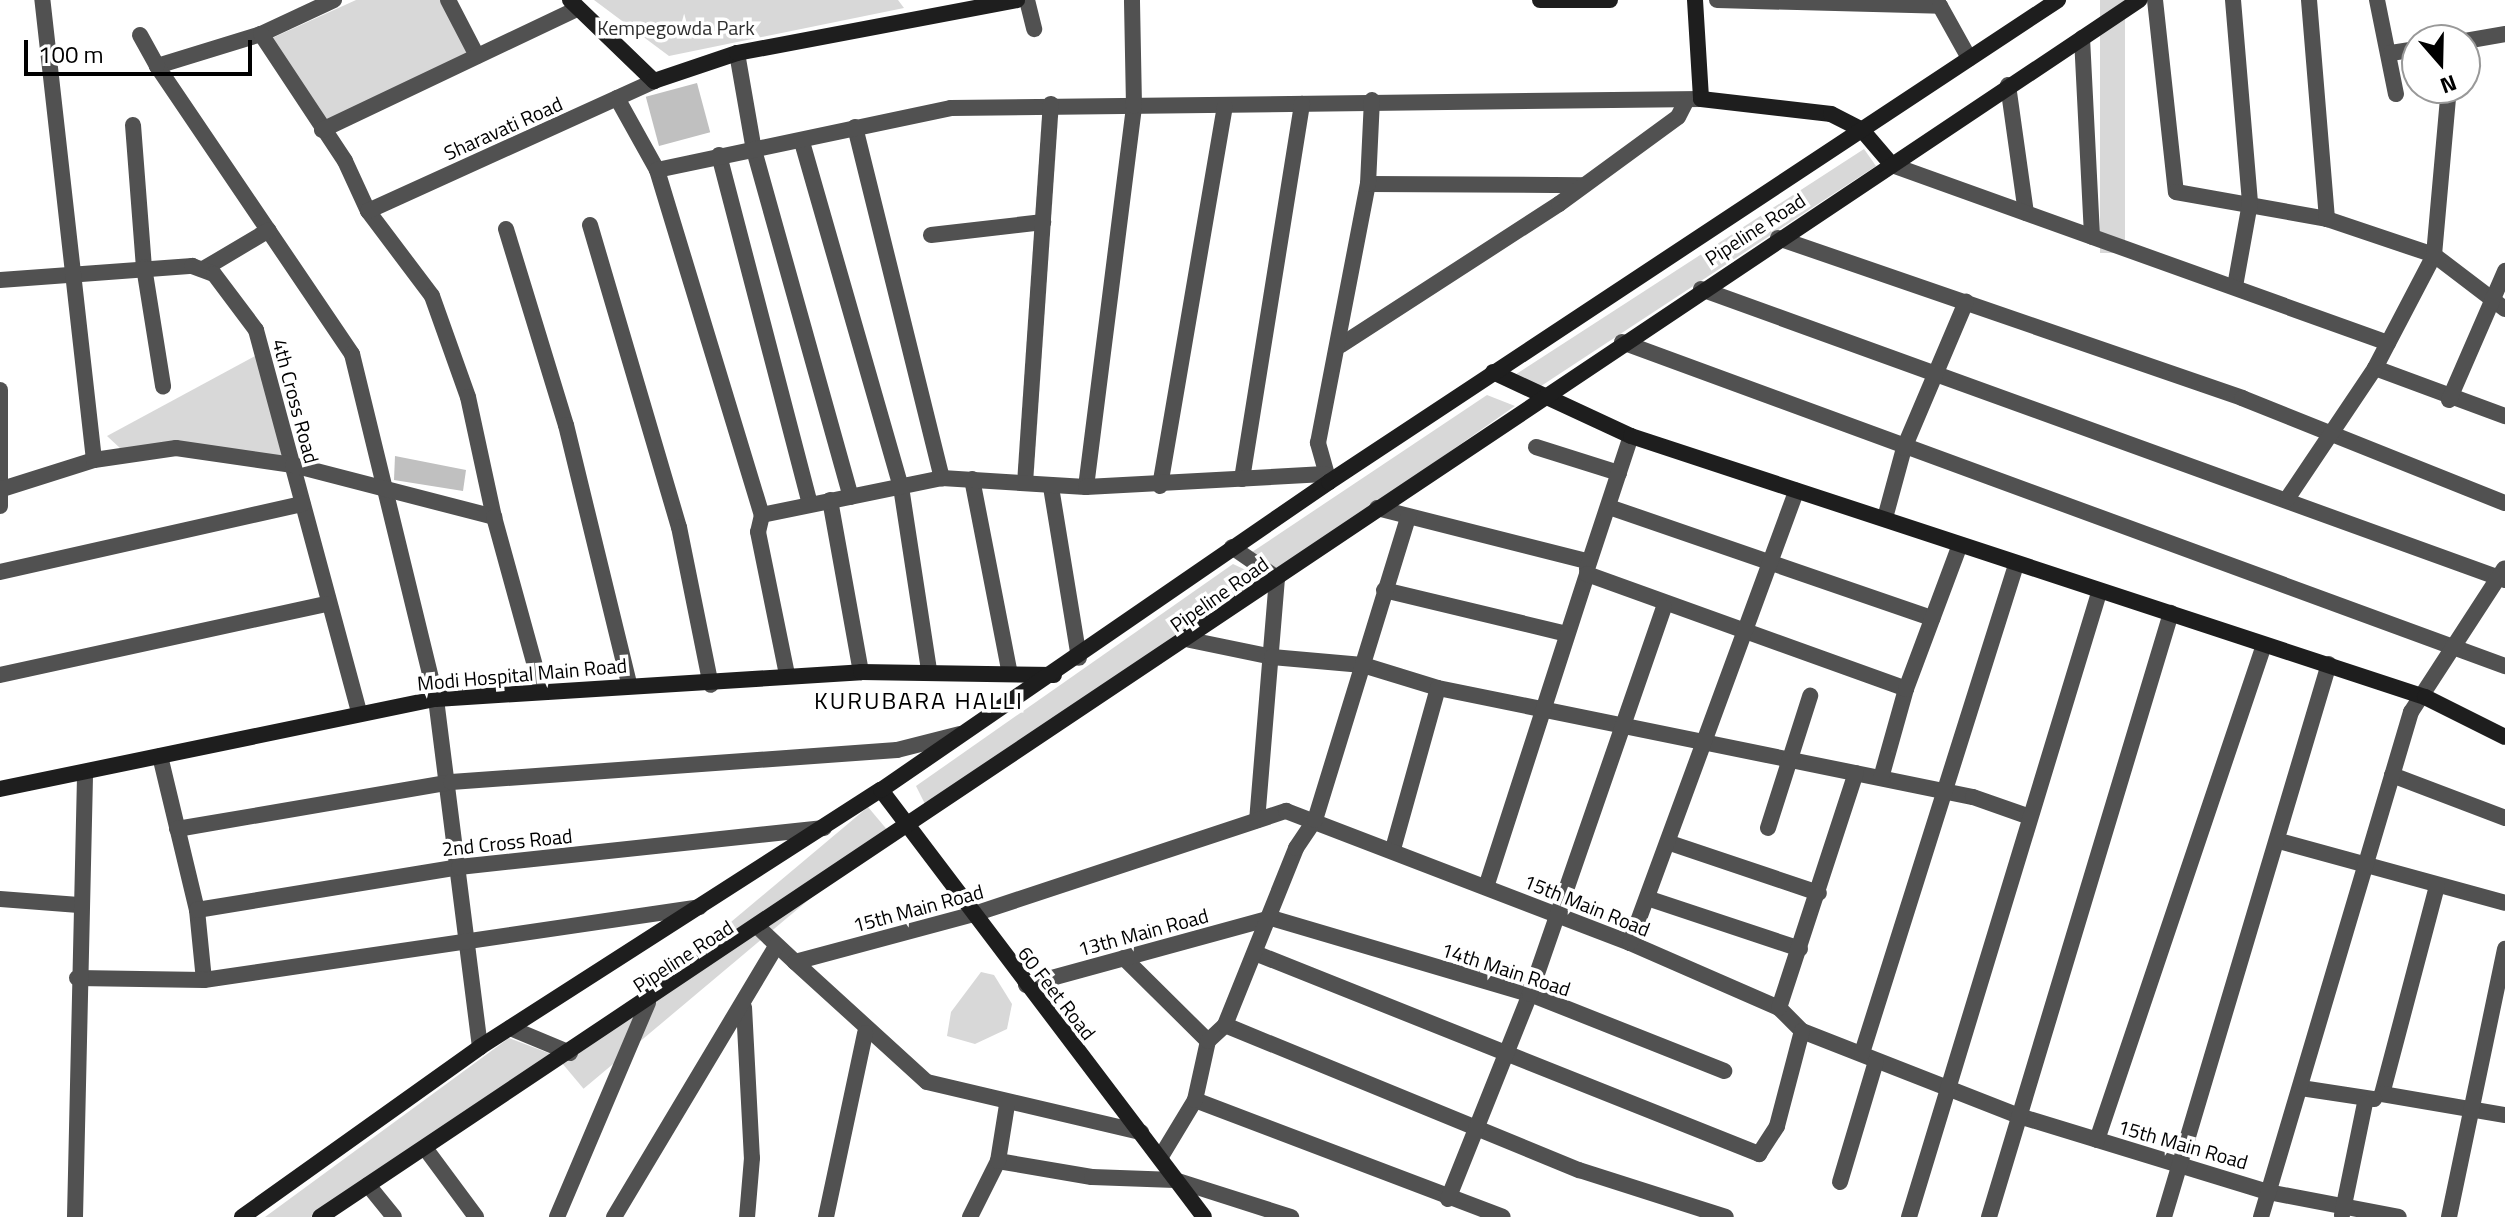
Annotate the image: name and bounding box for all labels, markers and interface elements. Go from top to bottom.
park label: Kempegowda Park [597,15,755,39]
scale bar [28,24,256,74]
north arrow [2401,24,2481,104]
text: 100 m [38,36,104,72]
text: N [2436,66,2462,103]
street label: Sharavati Road [440,91,566,165]
street label: Pipeline Road [1700,188,1810,270]
street label: 4th Cross Road [268,336,324,466]
street label: Pipeline Road [1165,551,1273,637]
street label: Modi Hospital Main Road [416,653,628,695]
district label: KURUBARA HALLI [814,687,1024,715]
street label: 2nd Cross Road [440,823,574,861]
street label: 15th Main Road [1520,869,1654,941]
street label: 15th Main Road [850,879,986,937]
street label: 13th Main Road [1075,903,1211,961]
street label: Pipeline Road [628,915,738,997]
street label: 14th Main Road [1438,937,1574,1001]
street label: 60 Feet Road [1013,942,1101,1044]
street label: 15th Main Road [2115,1114,2251,1174]

